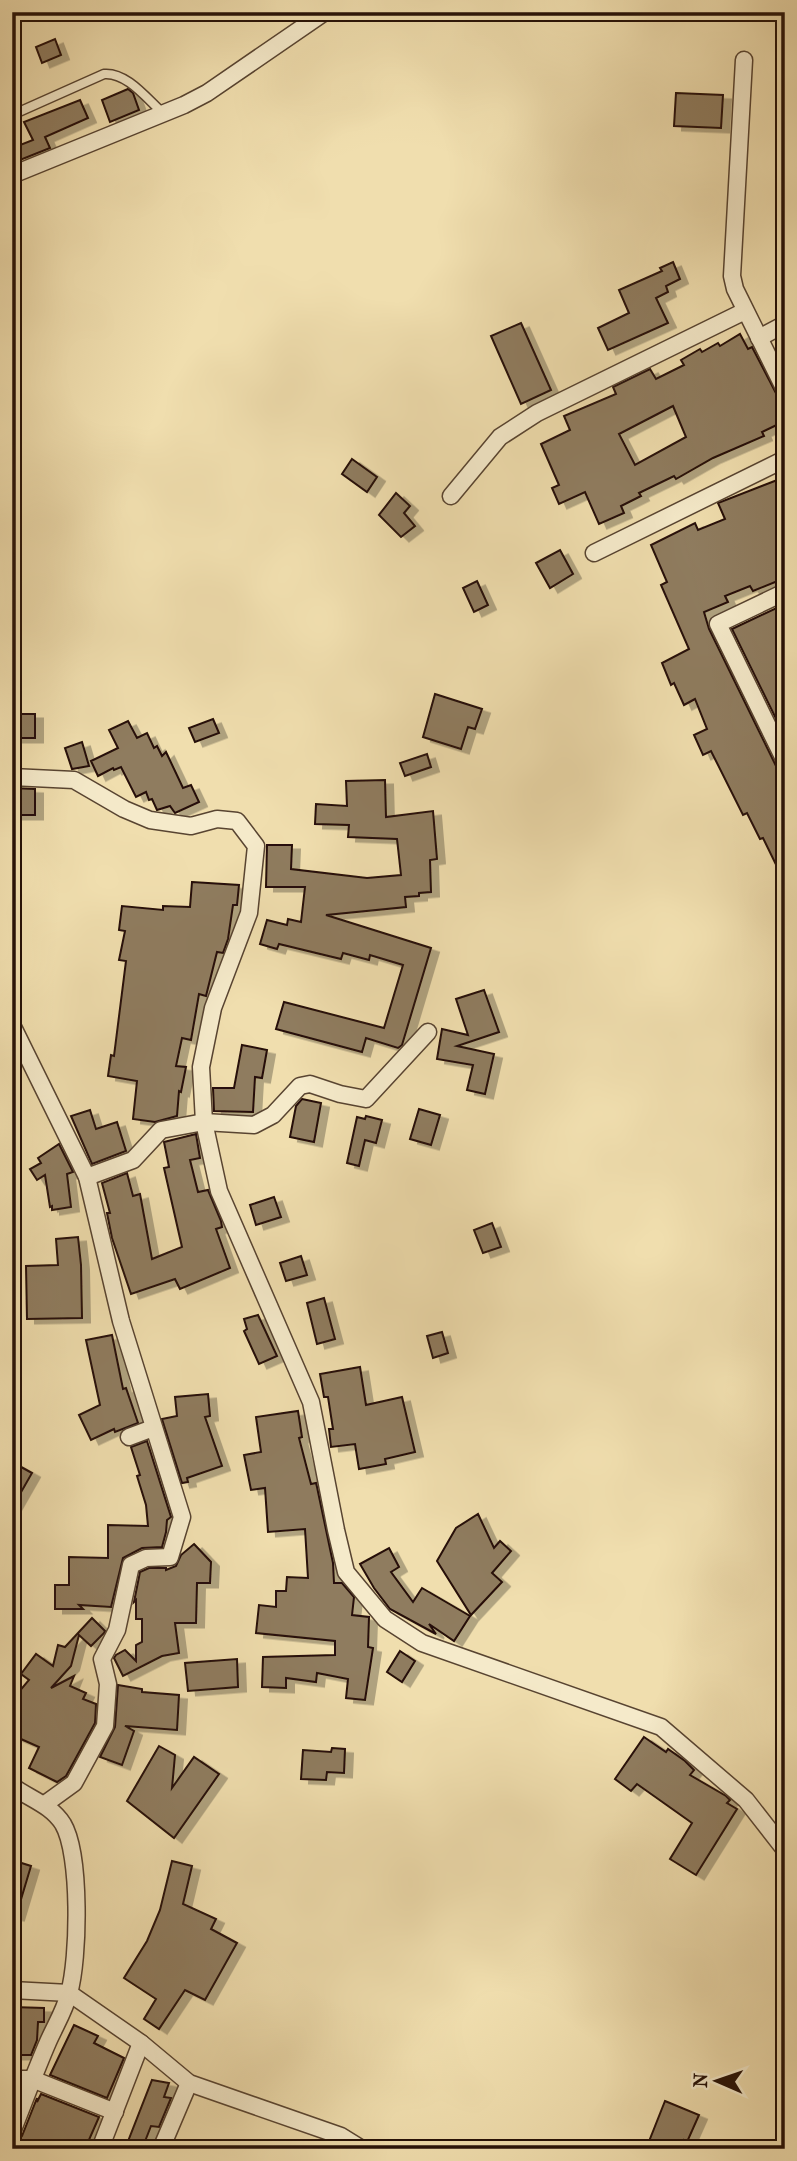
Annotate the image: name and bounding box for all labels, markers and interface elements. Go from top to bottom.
north arrow [682,2046,752,2116]
text: N [690,2072,712,2088]

